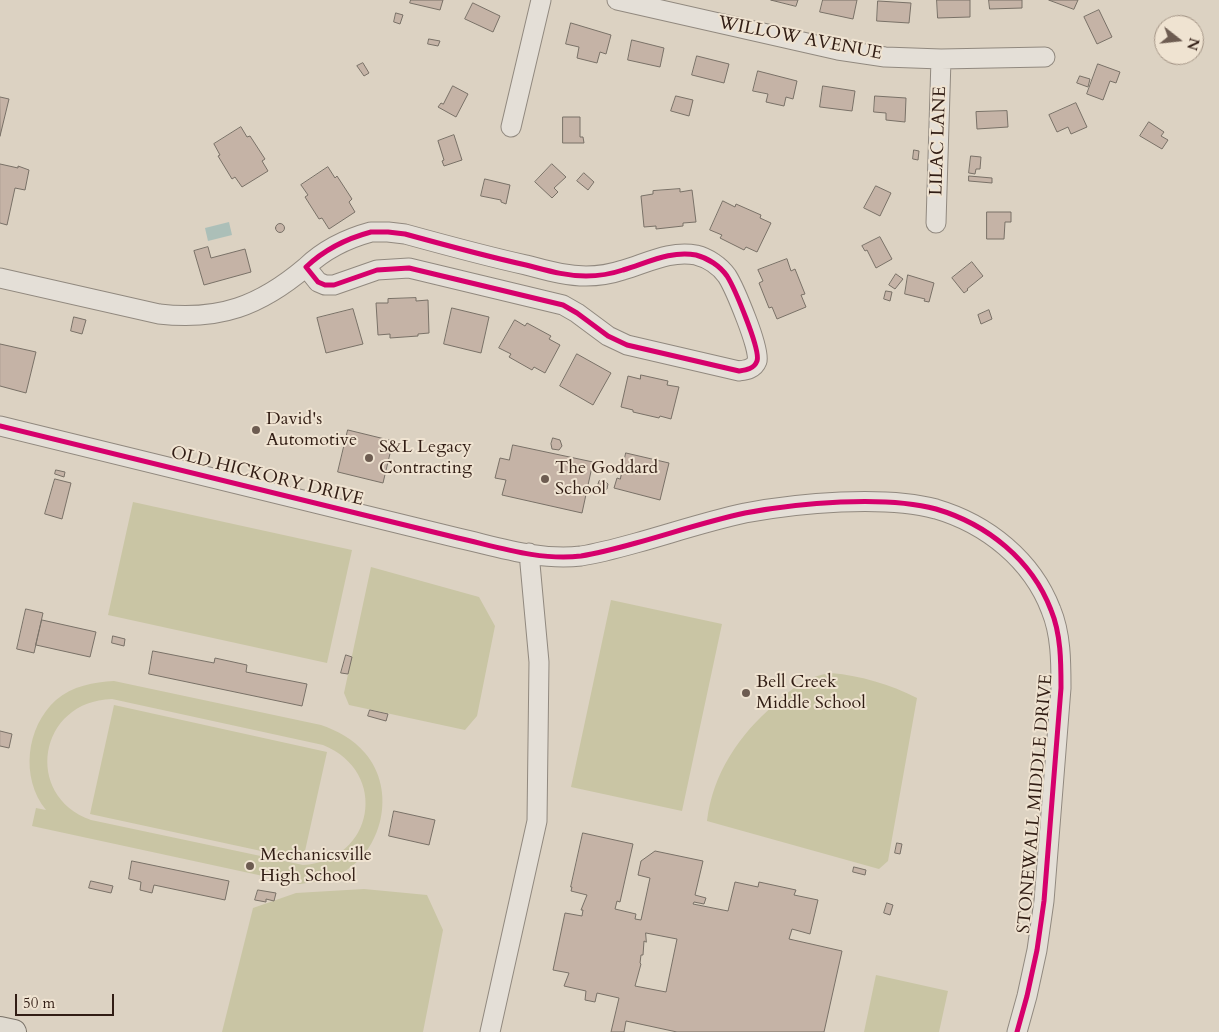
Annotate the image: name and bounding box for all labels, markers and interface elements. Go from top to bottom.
street label: WILLOW AVENUE [716,13,884,65]
north arrow [1154,15,1204,65]
text: N [1182,36,1204,52]
street label: LILAC LANE [926,86,952,196]
place label: David's Automotive [266,409,357,452]
marker: David's Automotive [250,424,262,436]
place label: S&L Legacy Contracting [379,437,472,479]
street label: OLD HICKORY DRIVE [168,443,366,511]
marker: S&L Legacy Contracting [363,452,375,464]
place label: The Goddard School [555,458,658,500]
marker: The Goddard School [539,473,551,485]
place label: Bell Creek Middle School [756,672,866,714]
street label: STONEWALL MIDDLE DRIVE [1014,673,1058,935]
marker: Bell Creek Middle School [740,687,752,699]
place label: Mechanicsville High School [260,845,372,888]
marker: Mechanicsville High School [244,860,256,872]
scale bar [18,984,116,1016]
text: 50 m [23,993,55,1013]

